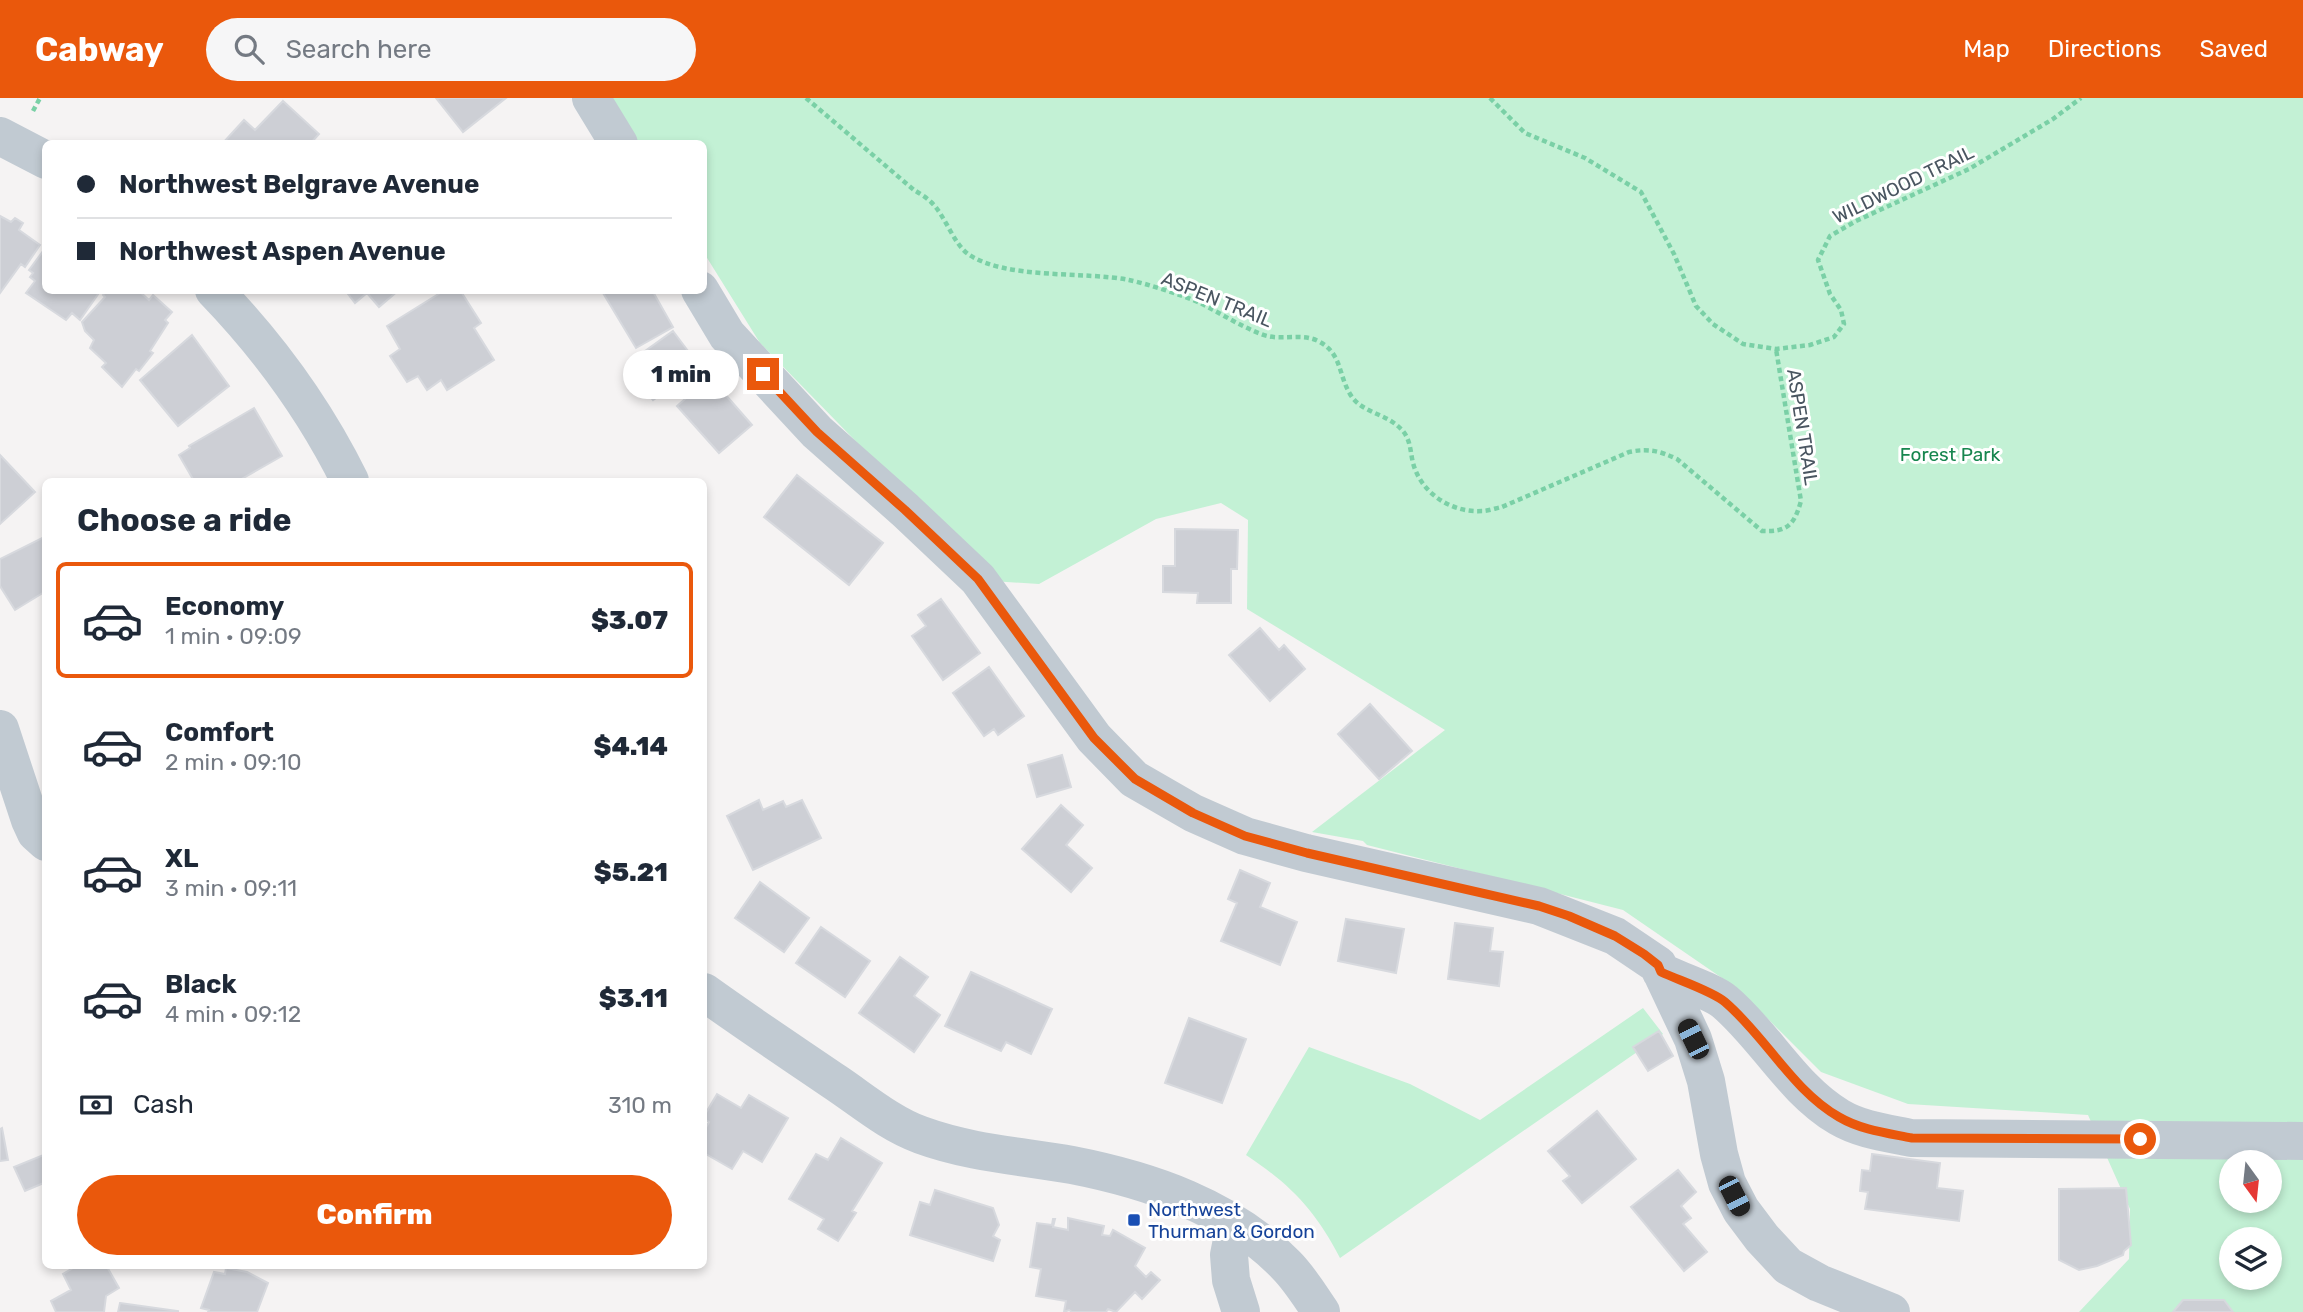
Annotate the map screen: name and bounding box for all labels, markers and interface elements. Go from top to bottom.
search box [206,18,696,81]
text: Cabway [35,30,164,69]
icon: search [230,30,268,68]
text: Search here [286,34,432,65]
text: Map [1963,35,2010,63]
text: Directions [2048,35,2161,63]
text: Saved [2199,35,2268,63]
street label: WILDWOOD TRAIL [1829,140,1978,229]
text: Northwest Belgrave Avenue [119,169,479,200]
text: Northwest Aspen Avenue [119,236,446,267]
street label: ASPEN TRAIL [1158,267,1276,332]
callout: 1 min [623,350,738,398]
route end [747,358,779,390]
text: 1 min [651,360,711,388]
street label: ASPEN TRAIL [1782,367,1823,487]
park label: Forest Park [1900,443,2001,466]
text: Choose a ride [77,501,291,539]
icon: car [81,589,144,652]
text: Economy [165,591,284,622]
text: $3.07 [591,605,668,636]
text: 1 min · 09:09 [165,622,302,650]
icon: car [81,715,144,778]
text: Comfort [165,717,274,748]
text: $4.14 [594,731,668,762]
text: 2 min · 09:10 [165,748,302,776]
icon: car [81,841,144,904]
text: XL [165,843,198,874]
text: $5.21 [594,857,668,888]
text: 3 min · 09:11 [165,874,297,902]
icon: car [81,967,144,1030]
text: Black [165,969,237,1000]
text: $3.11 [599,983,668,1014]
text: 4 min · 09:12 [165,1000,301,1028]
car [1675,1016,1712,1062]
icon: cash [77,1086,115,1124]
text: Cash [133,1089,194,1120]
text: 310 m [608,1091,672,1119]
route start [2124,1123,2156,1155]
north arrow [2219,1150,2282,1213]
map controls [2219,1150,2282,1290]
car [1716,1173,1753,1219]
button: Confirm [77,1175,672,1255]
place label: Northwest Thurman & Gordon [1148,1198,1315,1243]
marker: Northwest Thurman & Gordon [1126,1212,1142,1228]
button: layers [2219,1227,2282,1290]

